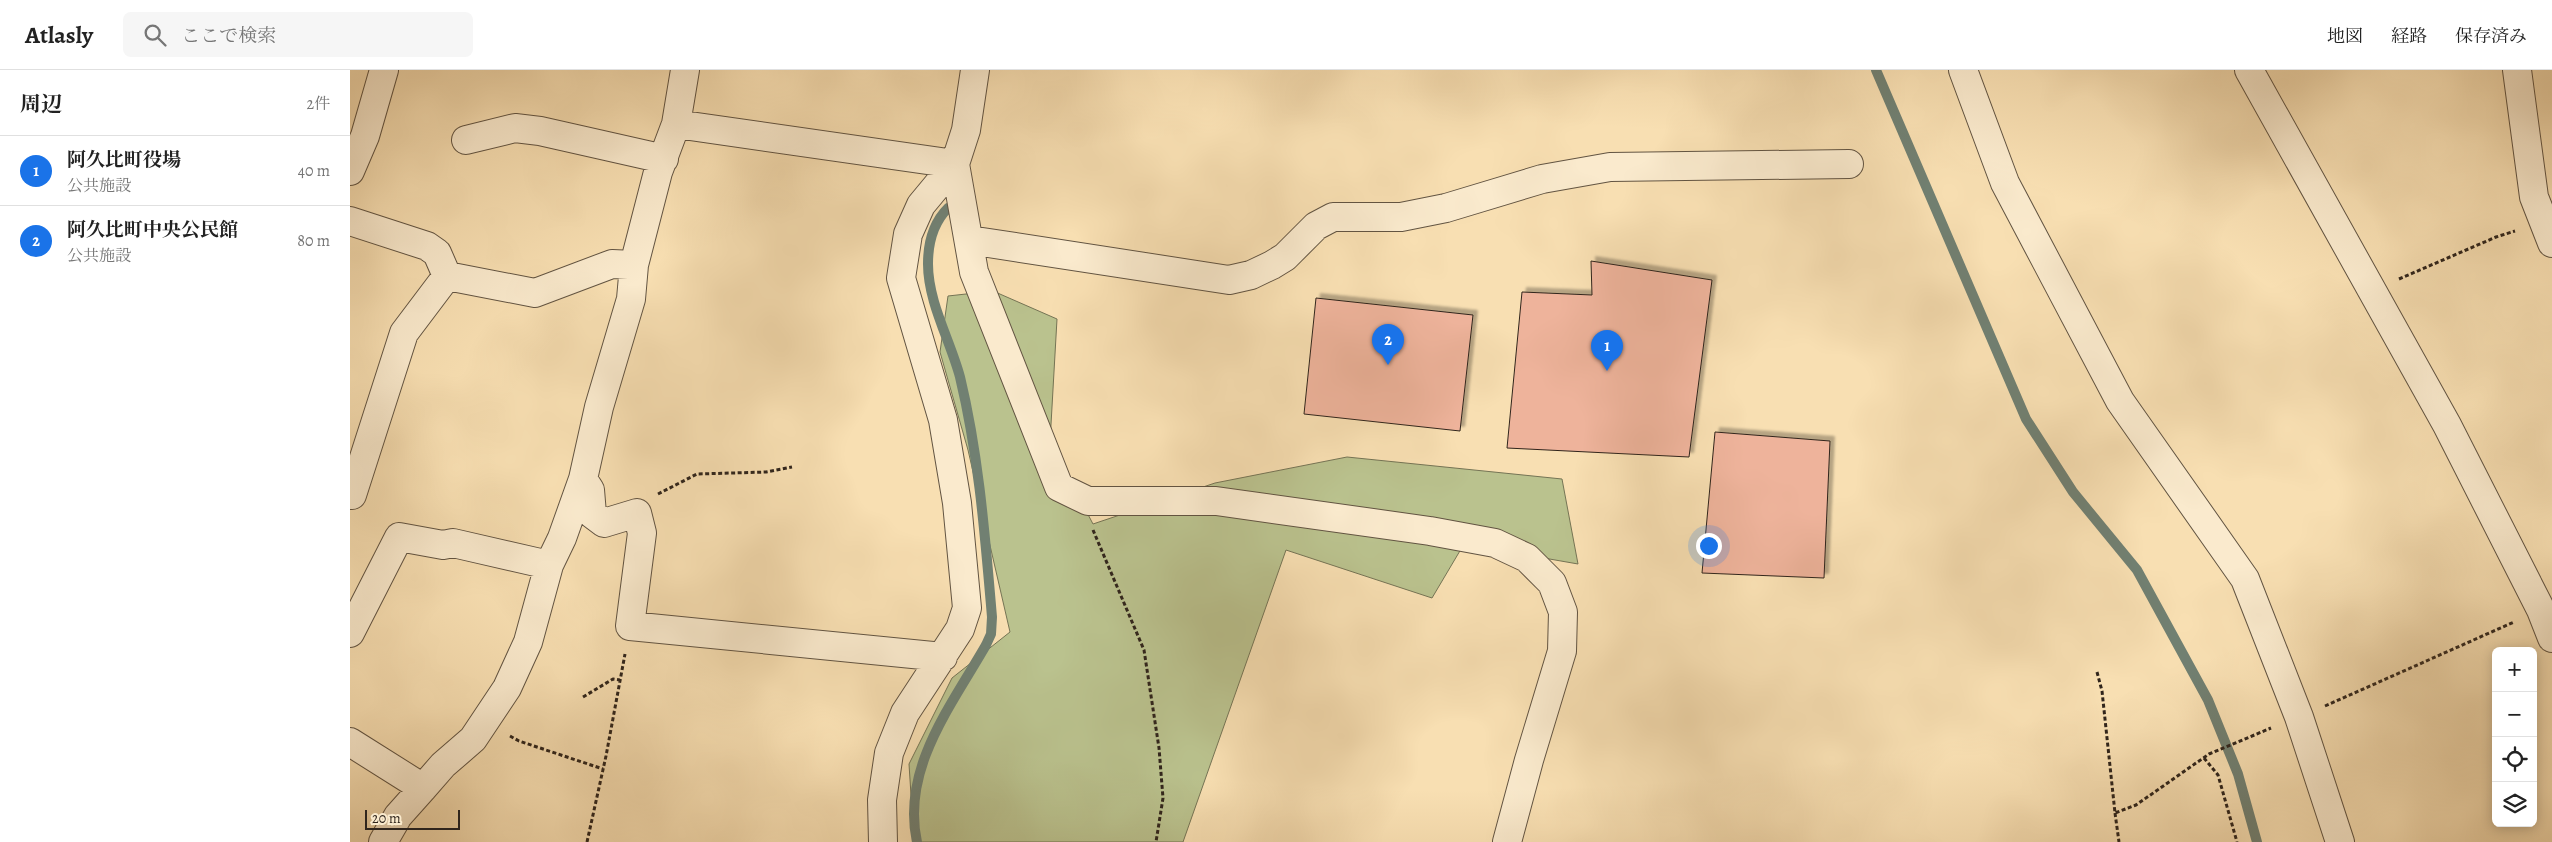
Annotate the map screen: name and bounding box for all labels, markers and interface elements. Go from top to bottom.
search box [123,12,473,57]
text: Atlasly [25,19,93,51]
icon: search [141,21,169,49]
text: ここで検索 [181,23,276,49]
text: 地図 [2327,24,2363,48]
text: 経路 [2391,24,2427,48]
text: 保存済み [2455,24,2527,48]
text: 周辺 [20,90,62,118]
text: 2件 [306,93,330,115]
text: 阿久比町役場 [67,147,181,173]
text: 1 [33,160,39,182]
text: 40 m [298,160,330,182]
text: 公共施設 [67,175,131,197]
text: 阿久比町中央公民館 [67,217,238,243]
text: 2 [32,230,40,252]
text: 80 m [297,230,330,252]
text: 公共施設 [67,245,131,267]
pin: 2 [1372,324,1404,365]
pin: 1 [1591,330,1623,371]
your location [1696,533,1722,559]
map controls [2492,647,2537,827]
button: + [2492,647,2537,692]
button: − [2492,692,2537,737]
button: locate [2492,737,2537,782]
button: layers [2492,782,2537,827]
scale bar [365,807,460,830]
text: 20 m [372,809,401,828]

